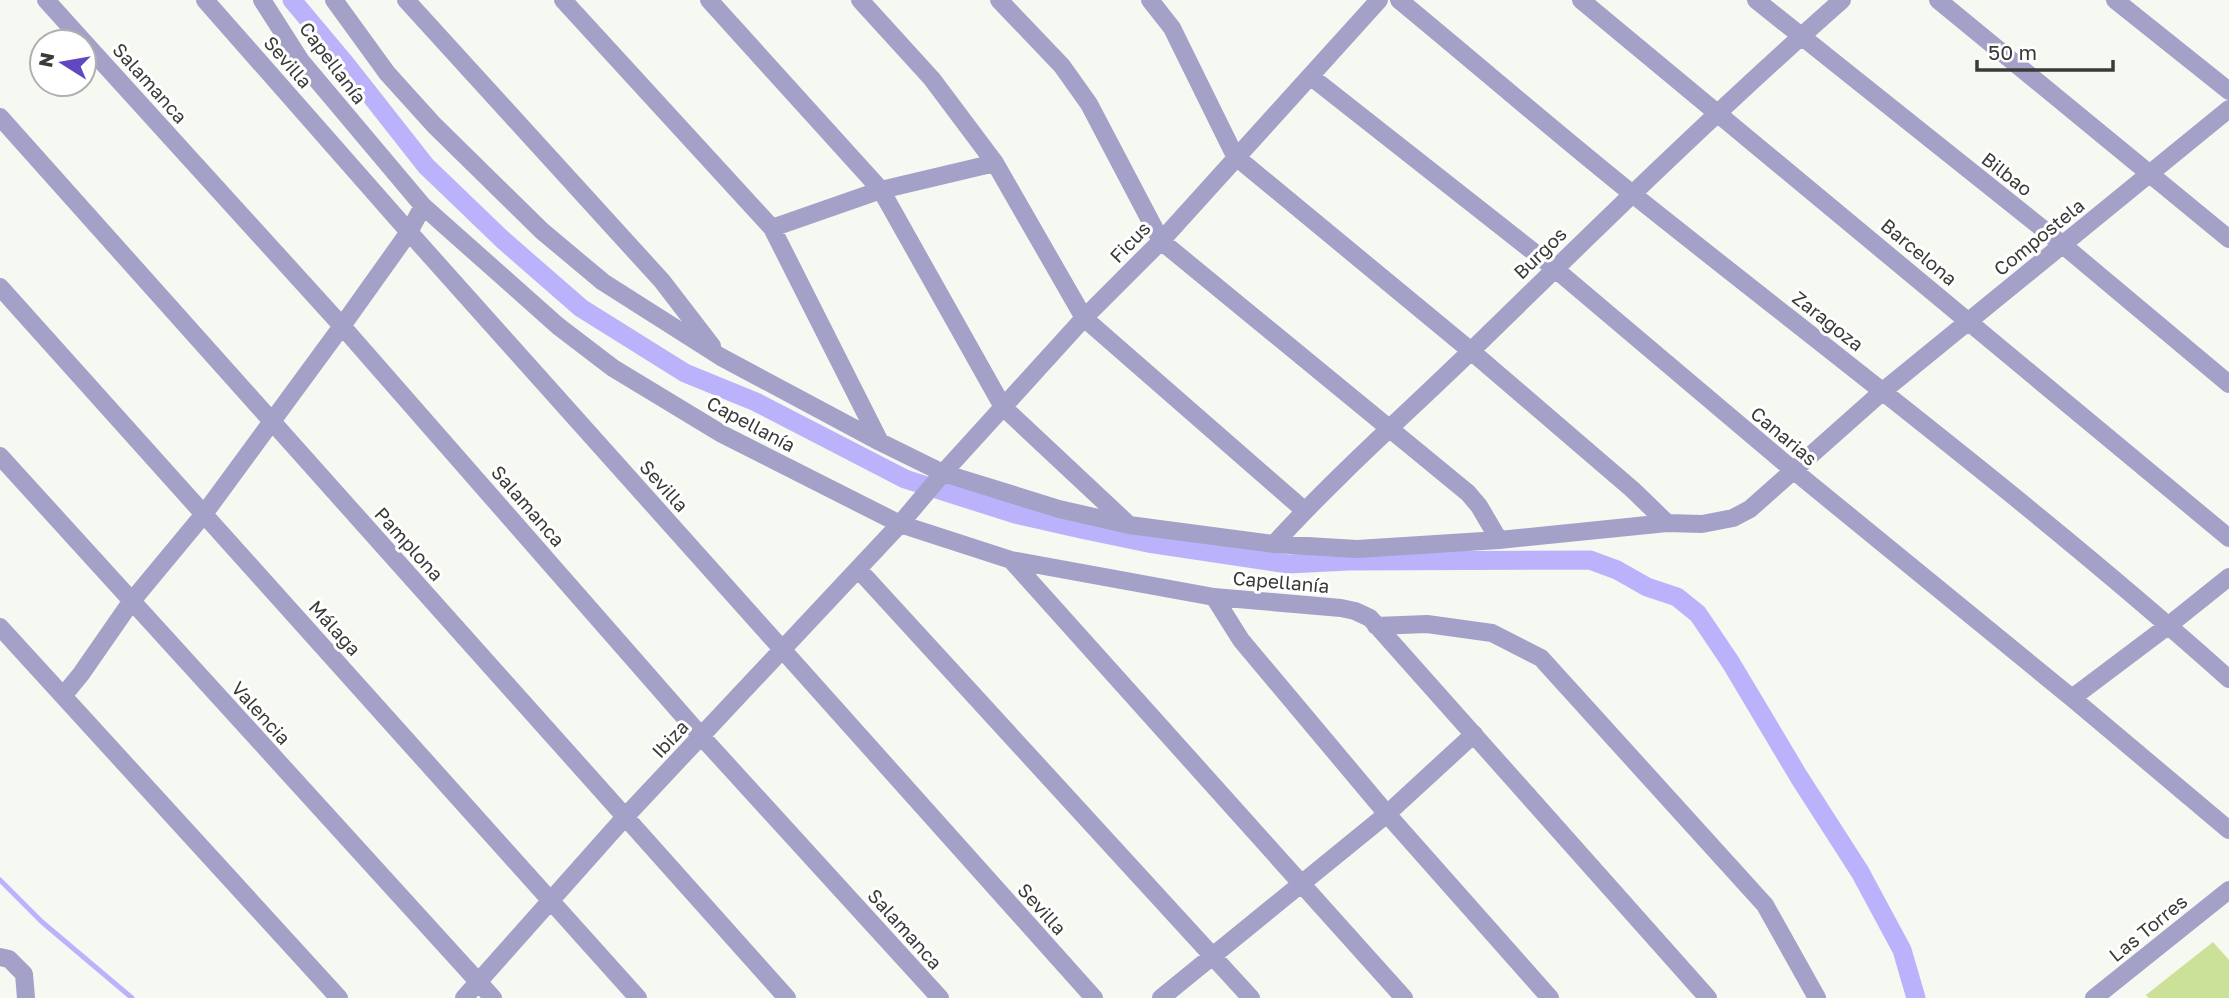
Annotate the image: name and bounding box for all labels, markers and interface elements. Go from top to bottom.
street label: Capellanía [295,17,372,108]
north arrow [28,28,98,98]
scale bar [1977,28,2114,72]
street label: Sevilla [260,31,317,92]
street label: Salamanca [108,38,192,128]
text: 50 m [1988,39,2037,65]
text: N [33,50,58,69]
street label: Bilbao [1977,147,2037,200]
street label: Compostela [1989,193,2089,280]
street label: Barcelona [1877,213,1962,290]
street label: Ficus [1105,216,1155,267]
street label: Burgos [1508,222,1571,283]
street label: Zaragoza [1788,286,1868,355]
street label: Capellanía [703,391,799,456]
street label: Canarias [1747,401,1822,470]
street label: Sevilla [635,455,693,516]
street label: Salamanca [487,460,570,551]
street label: Pamplona [370,502,448,585]
street label: Capellanía [1232,566,1330,597]
street label: Málaga [305,595,366,660]
street label: Valencia [227,676,296,749]
street label: Ibiza [647,715,693,762]
street label: Sevilla [1013,878,1071,939]
street label: Salamanca [863,884,947,974]
street label: Las Torres [2104,889,2191,966]

